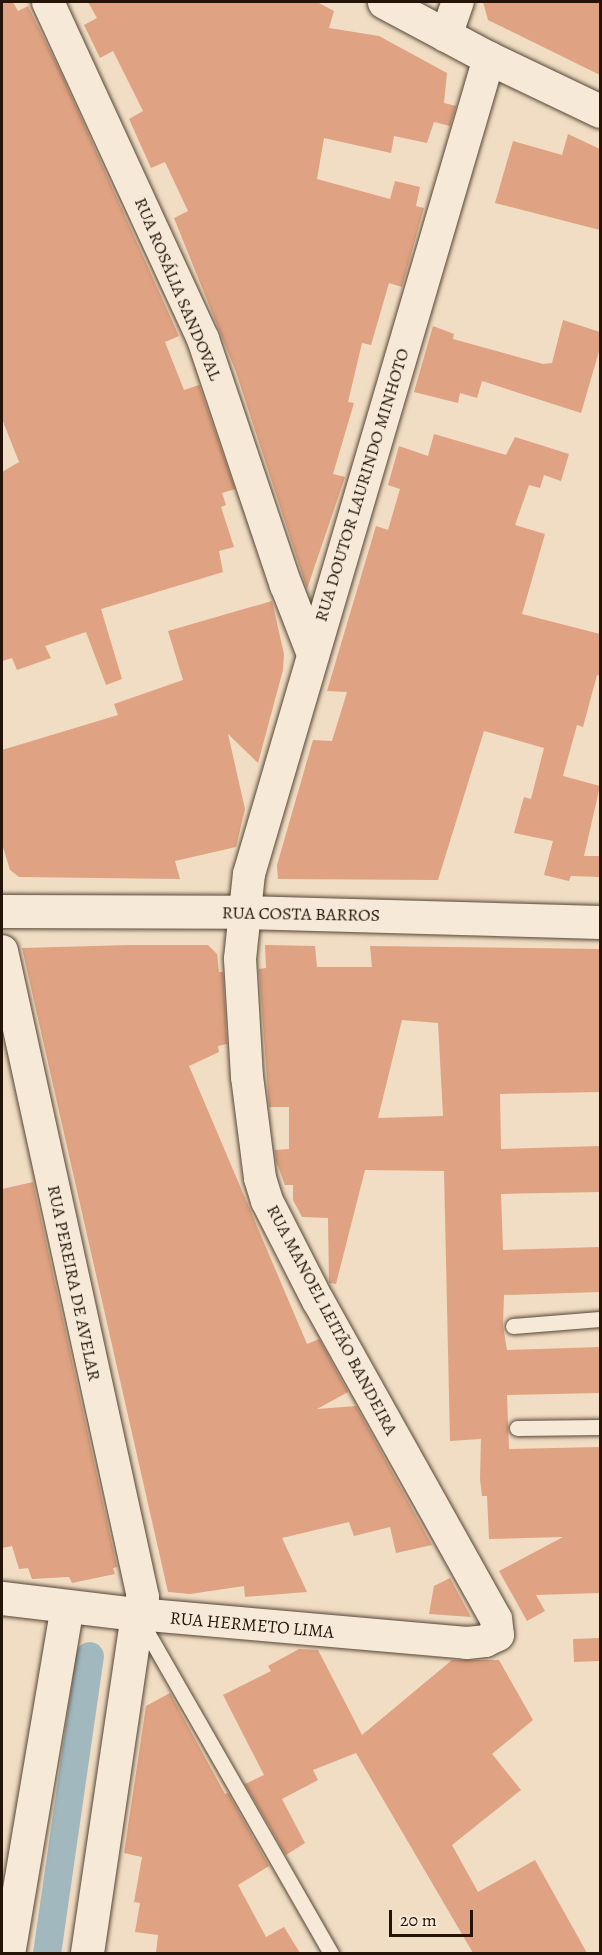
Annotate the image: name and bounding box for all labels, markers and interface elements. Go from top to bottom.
street label: RUA ROSÁLIA SANDOVAL [130,194,226,384]
street label: RUA DOUTOR LAURINDO MINHOTO [310,346,414,624]
street label: RUA COSTA BARROS [222,902,380,926]
street label: RUA PEREIRA DE AVELAR [43,1183,105,1383]
street label: RUA MANOEL LEITÃO BANDEIRA [262,1201,402,1439]
street label: RUA HERMETO LIMA [169,1607,335,1643]
scale bar [392,1898,476,1936]
text: 20 m [400,1908,437,1932]

